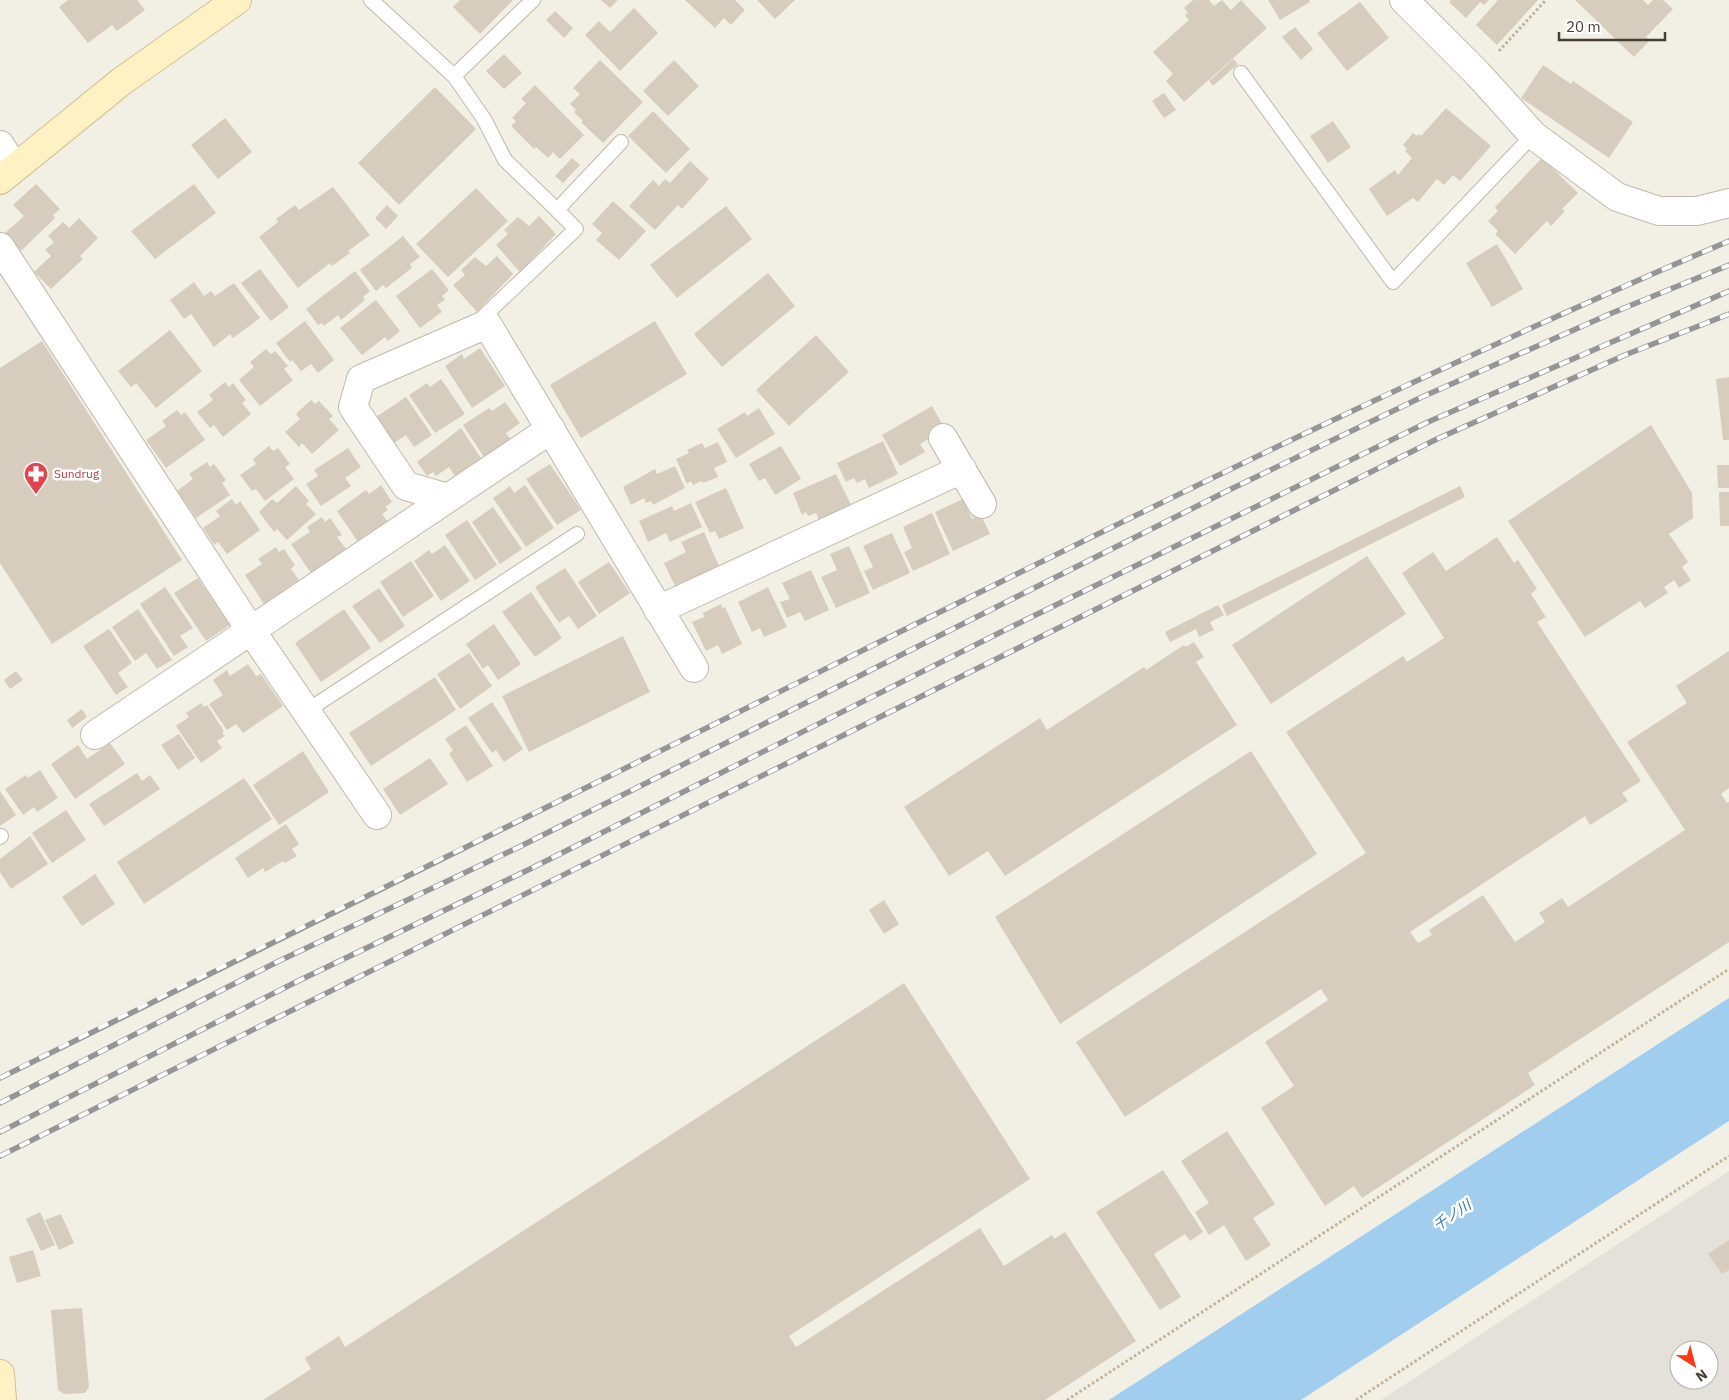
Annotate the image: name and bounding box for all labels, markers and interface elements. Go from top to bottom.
scale bar [1559,10,1665,42]
text: 20 m [1566,17,1601,36]
pharmacy icon: Sundrug [23,461,49,495]
place label: Sundrug [54,466,100,481]
water label: 千ノ川 [1430,1195,1476,1234]
north arrow [1669,1340,1719,1390]
text: N [1692,1365,1711,1386]

